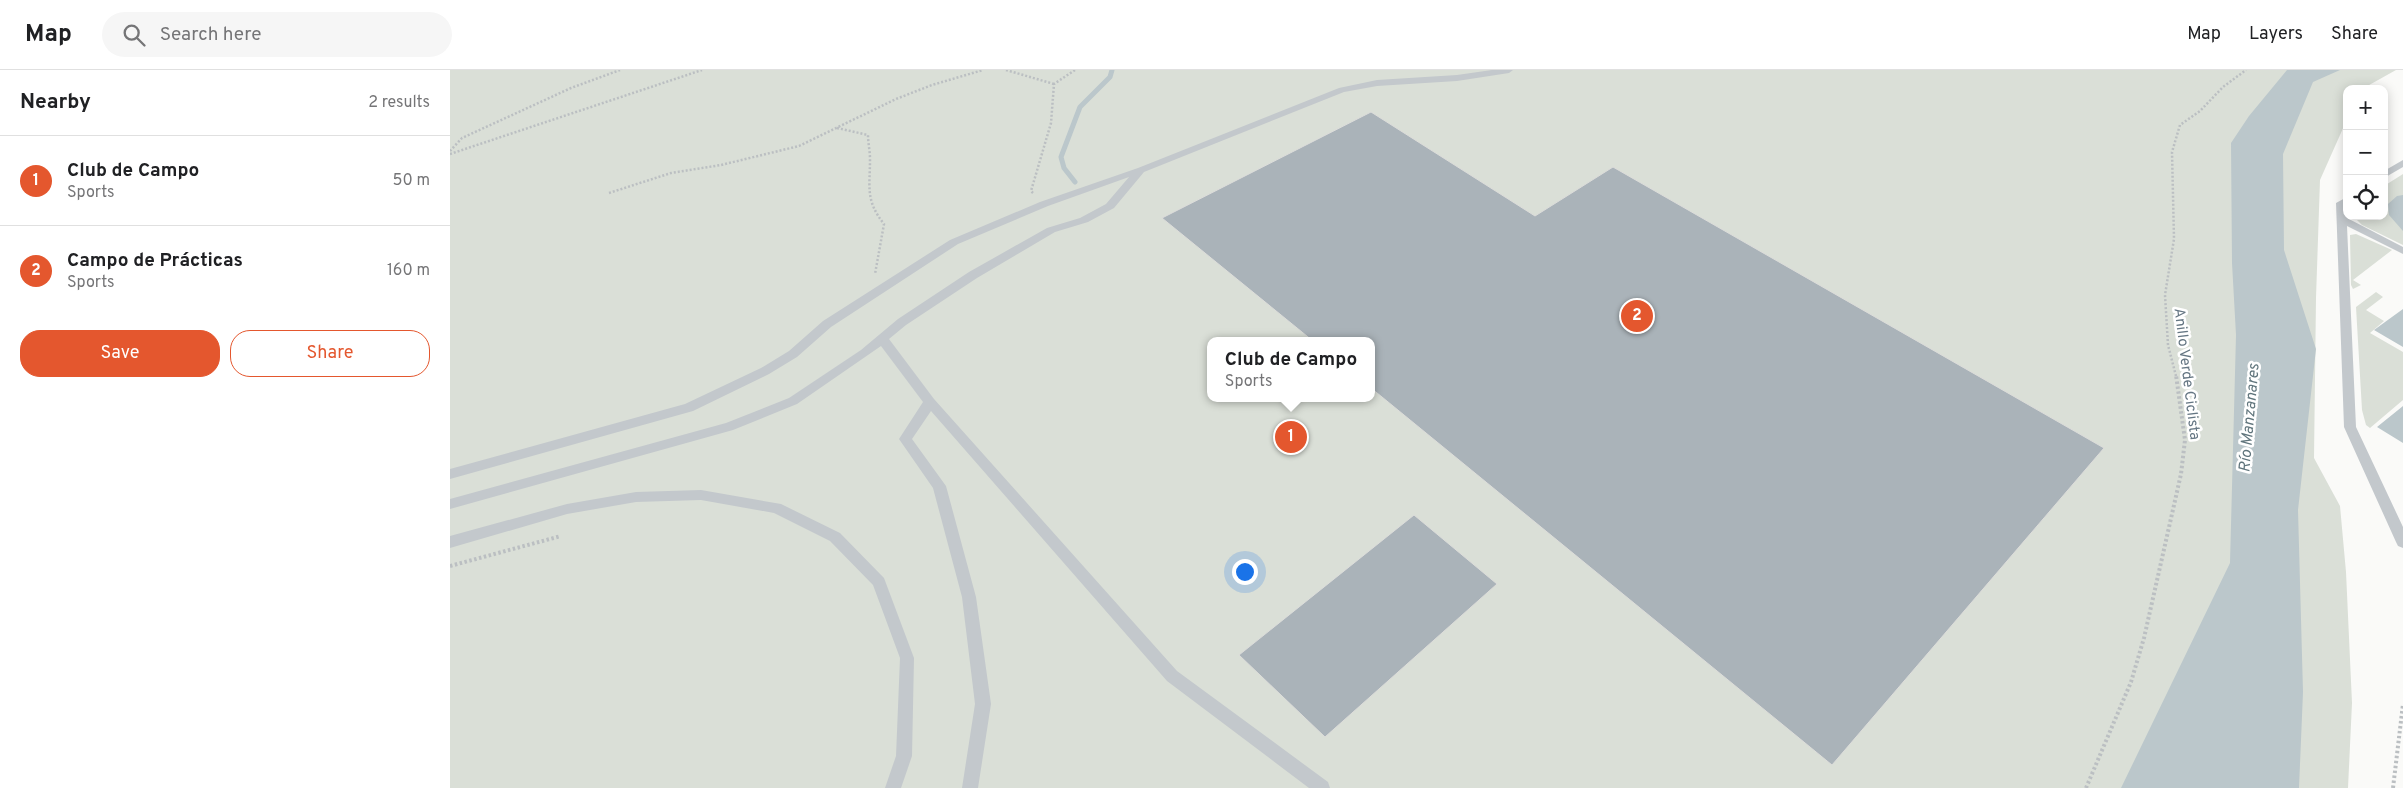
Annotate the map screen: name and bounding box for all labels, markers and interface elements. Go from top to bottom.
search box [102,12,452,57]
text: Map [25,20,72,50]
icon: search [120,21,148,49]
text: Search here [160,23,261,47]
text: Map [2187,23,2221,46]
text: Layers [2249,23,2303,46]
text: Share [2331,23,2378,46]
map controls [2343,85,2388,220]
button: + [2343,85,2388,130]
text: Nearby [20,89,91,116]
text: 2 results [368,93,430,113]
button: − [2343,130,2388,175]
text: Club de Campo [67,159,199,183]
text: 1 [33,171,39,191]
text: 50 m [393,171,430,191]
button: locate [2343,175,2388,220]
text: Sports [67,183,115,203]
text: Campo de Prácticas [67,249,243,273]
text: 2 [31,261,41,281]
text: 160 m [387,261,430,281]
text: Sports [67,273,115,293]
pin: 2 [1621,297,1653,335]
street label: Anillo Verde Ciclista [2168,307,2204,441]
button: Save [20,330,220,377]
button: Share [230,330,430,377]
popup [1207,337,1375,402]
text: Club de Campo [1225,348,1357,372]
water label: Río Manzanares [2235,362,2265,473]
text: Sports [1225,372,1272,392]
pin: 1 [1275,418,1307,456]
your location [1232,559,1258,585]

